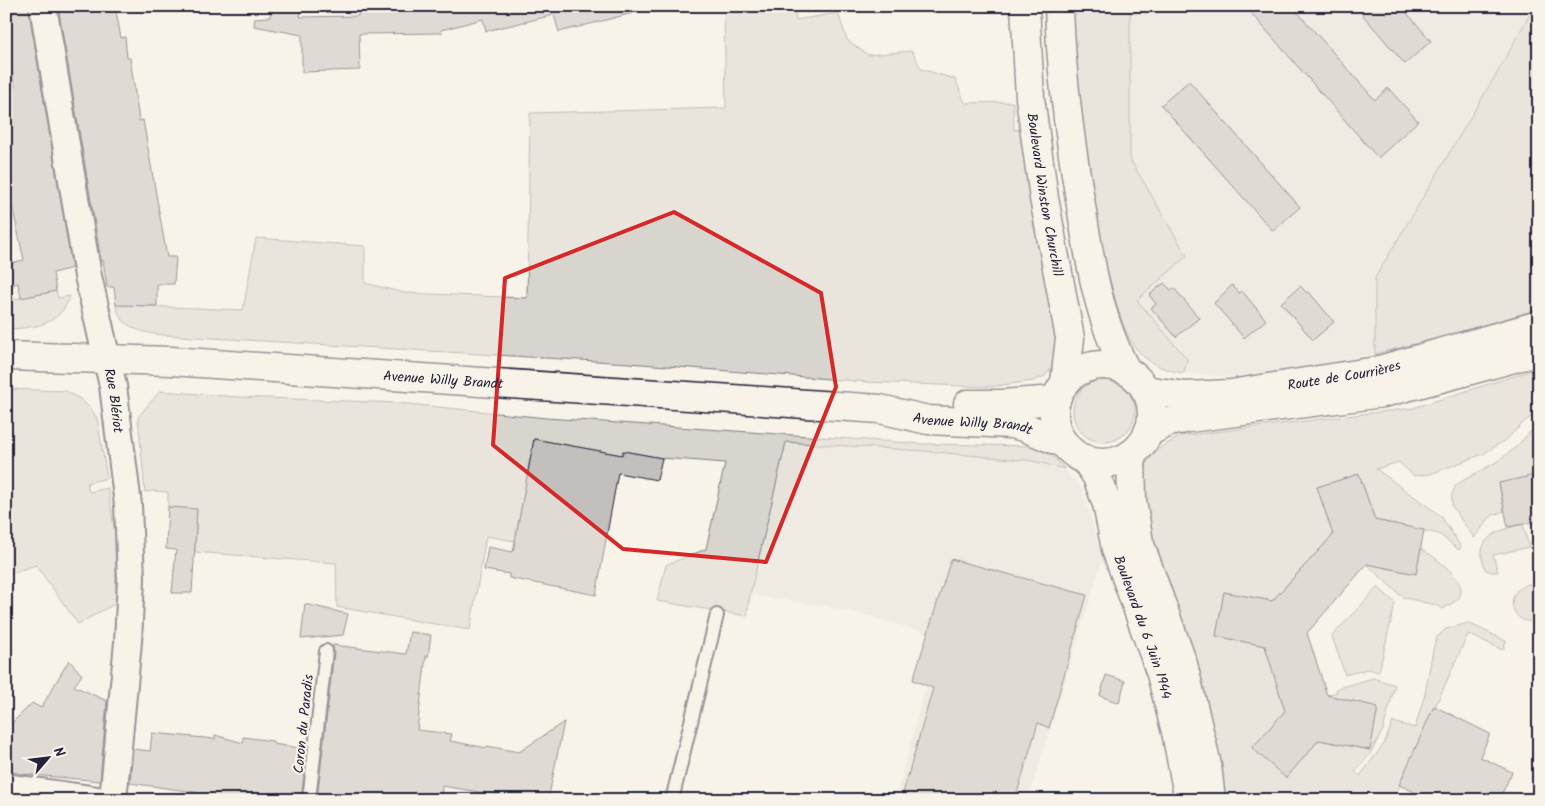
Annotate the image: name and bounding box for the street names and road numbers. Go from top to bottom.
street label: Boulevard Winston Churchill [1020,112,1068,279]
street label: Route de Courrières [1286,355,1403,397]
street label: Avenue Willy Brandt [382,365,505,396]
street label: Rue Blériot [97,366,129,435]
street label: Avenue Willy Brandt [911,407,1036,442]
street label: Boulevard du 6 Juin 1944 [1107,553,1177,702]
street label: Coron du Paradis [288,673,320,775]

